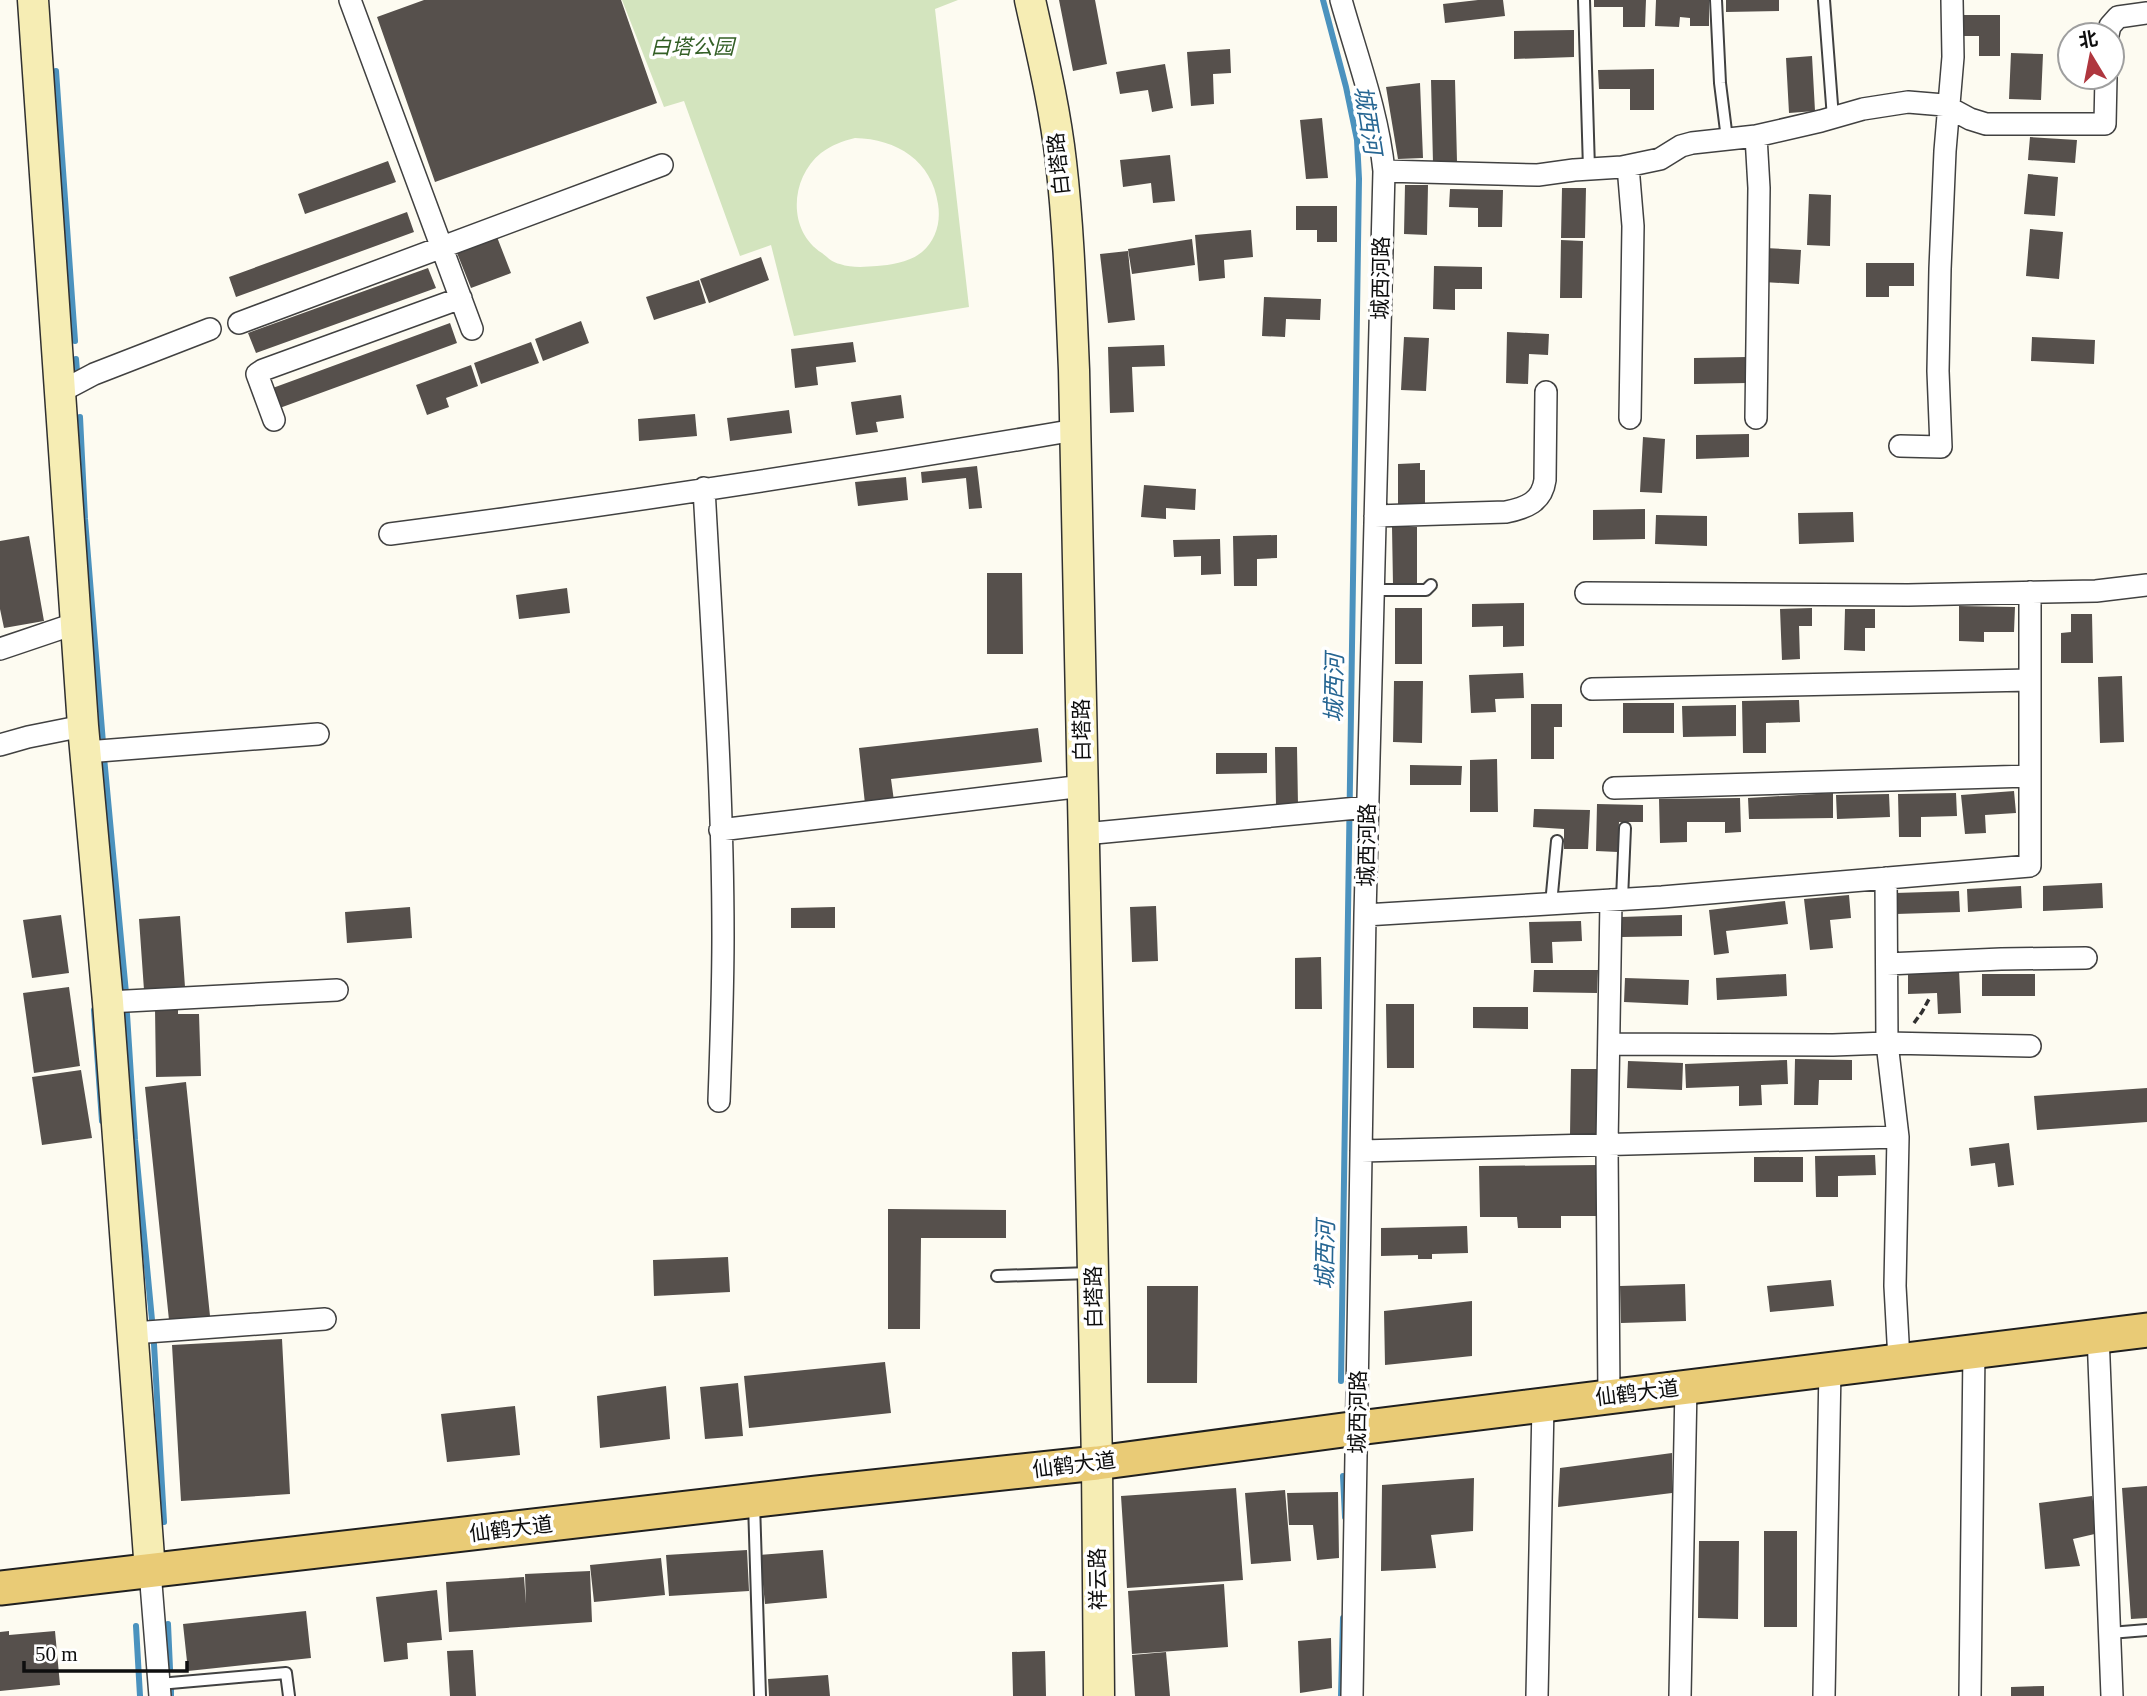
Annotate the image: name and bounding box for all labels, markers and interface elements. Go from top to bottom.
north arrow [2056,21,2126,91]
text: 北 [2077,28,2099,52]
park label: 白塔公园 [650,35,737,59]
water label: 城西河 [1350,84,1386,160]
street label: 白塔路 [1044,131,1074,197]
street label: 城西河路 [1368,236,1394,320]
water label: 城西河 [1321,649,1348,723]
street label: 白塔路 [1069,698,1095,762]
street label: 城西河路 [1354,803,1380,887]
water label: 城西河 [1312,1216,1339,1290]
street label: 白塔路 [1081,1265,1107,1329]
street label: 城西河路 [1345,1370,1371,1454]
street label: 仙鹤大道 [1594,1376,1680,1410]
street label: 仙鹤大道 [1031,1448,1117,1482]
street label: 仙鹤大道 [468,1512,554,1546]
street label: 祥云路 [1085,1547,1111,1611]
scale bar [24,1630,187,1674]
text: 50 m [35,1642,78,1666]

